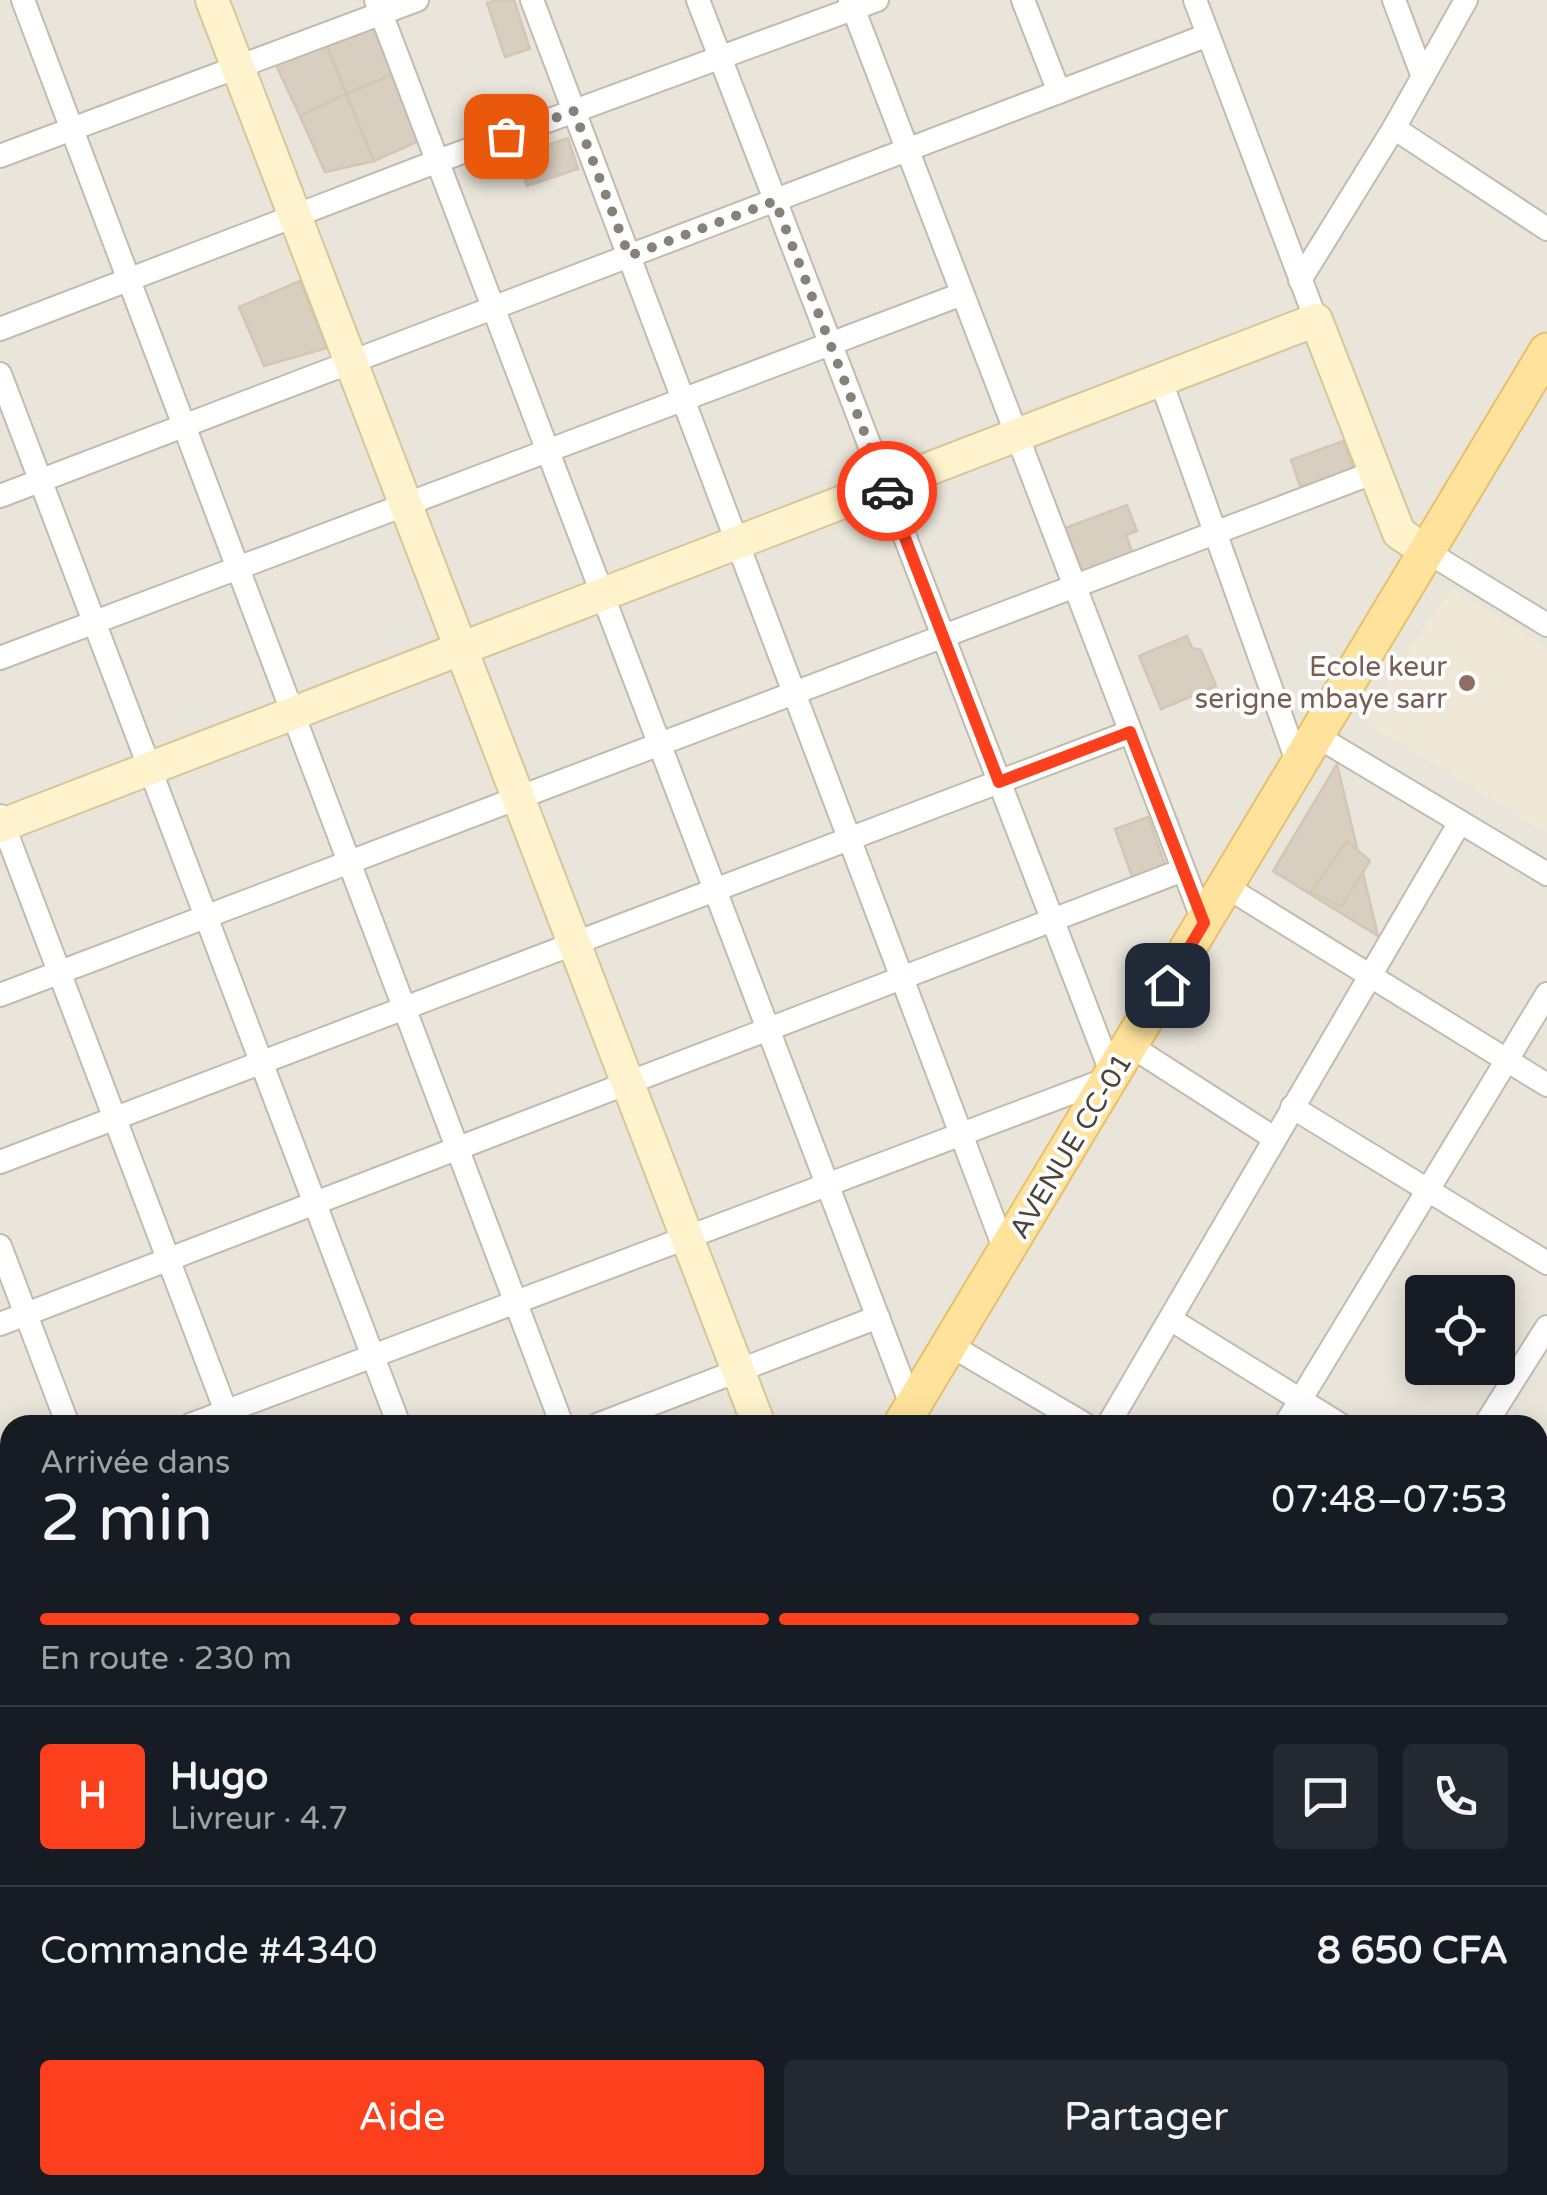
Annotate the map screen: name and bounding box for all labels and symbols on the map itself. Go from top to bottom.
pin [464,94,549,179]
courier [837,441,937,541]
place label: Ecole keur serigne mbaye sarr [1195,650,1447,716]
marker: Ecole keur serigne mbaye sarr [1456,672,1478,694]
pin [1125,943,1210,1028]
street label: AVENUE CC-01 [1002,1047,1140,1245]

